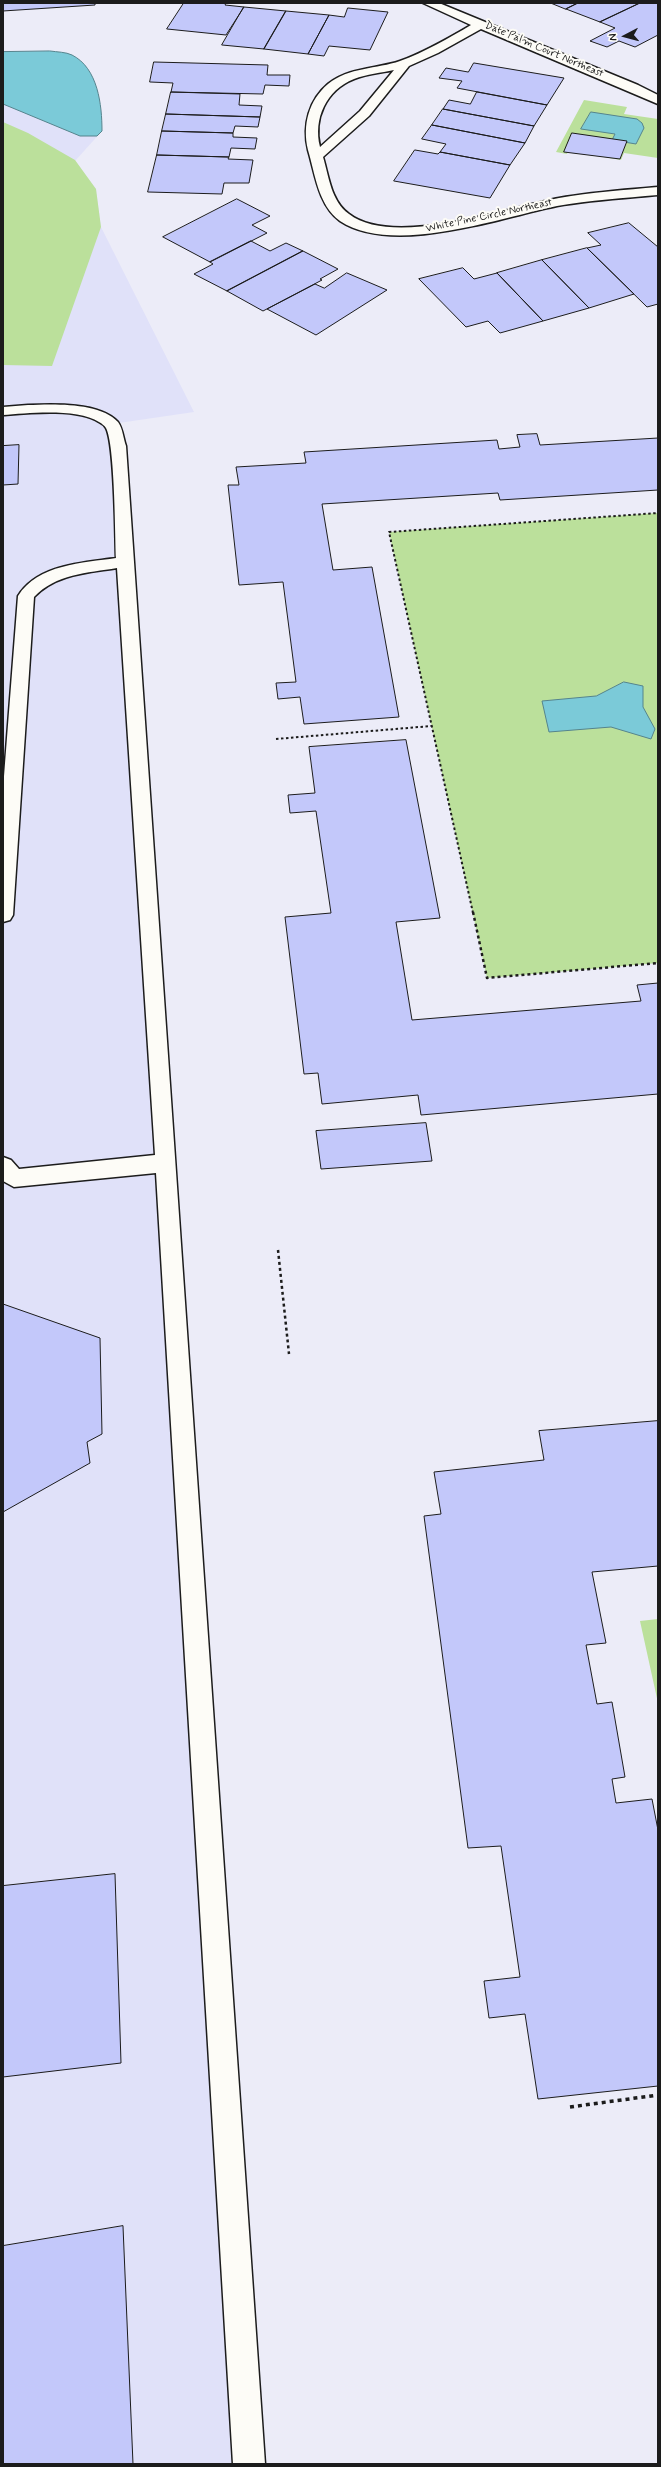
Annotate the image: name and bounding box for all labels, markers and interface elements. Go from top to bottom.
north arrow [605,16,645,56]
street label: Date Palm Court Northeast [483,19,605,81]
text: N [606,33,620,42]
street label: White Pine Circle Northeast [425,196,553,236]

